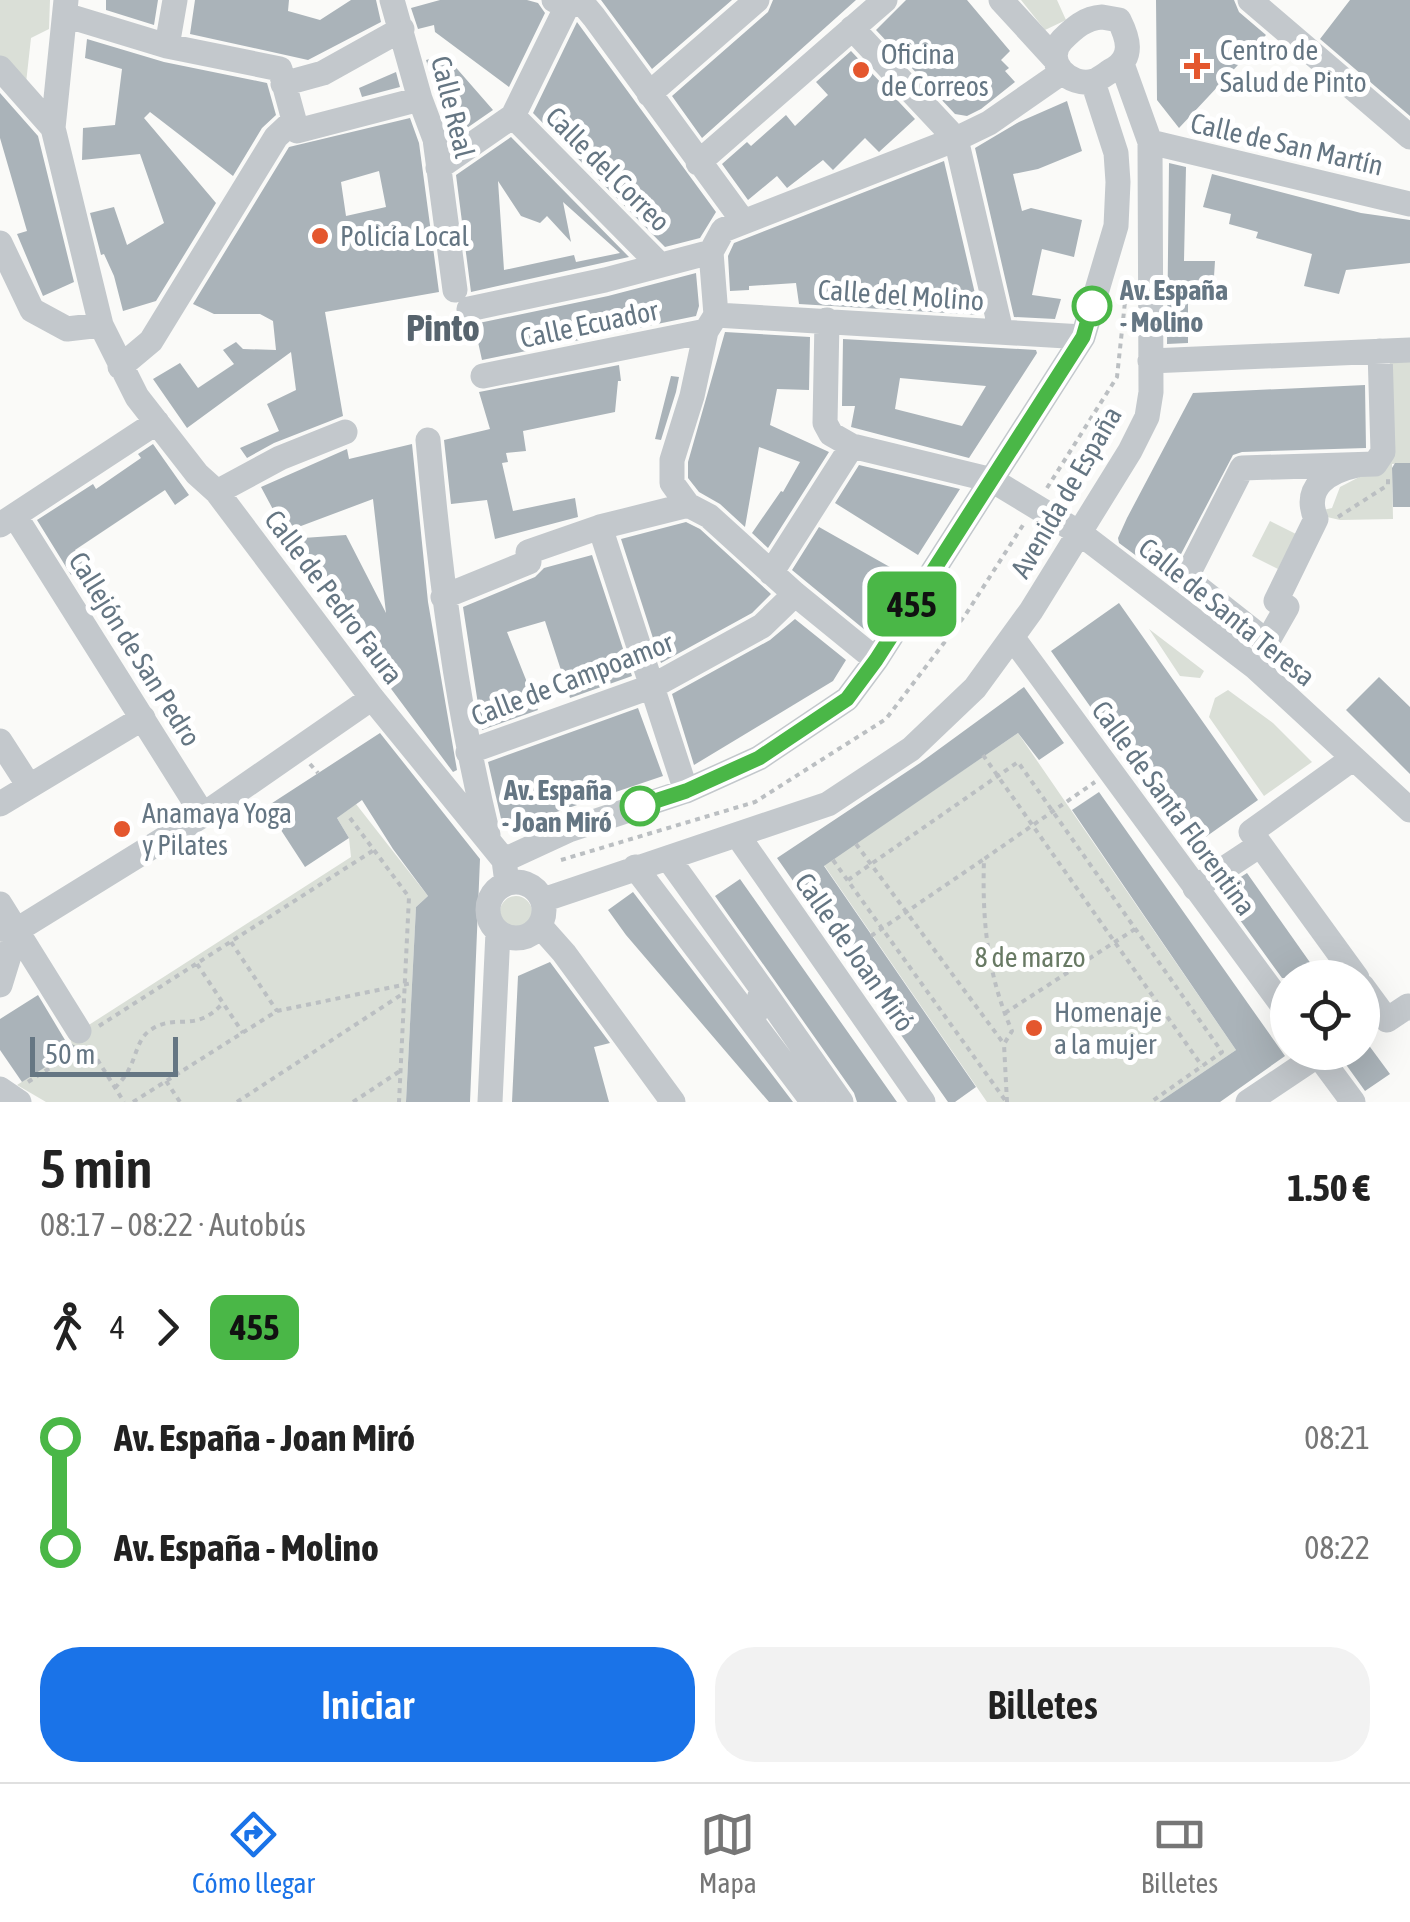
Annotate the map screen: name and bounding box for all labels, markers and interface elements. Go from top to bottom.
place label: Centro de Salud de Pinto [1220,34,1367,98]
place label: Oficina de Correos [881,38,989,102]
street label: Calle Real [425,53,481,162]
marker: Centro de Salud de Pinto [1184,53,1210,79]
marker: Oficina de Correos [850,59,872,81]
street label: Calle del Correo [539,100,677,238]
street label: Calle de San Martín [1188,106,1386,182]
place label: Policía Local [340,220,469,252]
marker: Policía Local [309,225,331,247]
street label: Calle del Molino [817,273,985,317]
place label: Av. España - Molino [1119,274,1228,338]
marker: Av. España - Molino [1073,287,1111,325]
street label: Calle Ecuador [517,294,662,354]
district label: Pinto [406,306,480,349]
street label: Avenida de España [1004,401,1128,583]
street label: Calle de Pedro Faura [258,504,410,690]
street label: Calle de Santa Teresa [1133,531,1321,693]
street label: Callejón de San Pedro [62,546,208,752]
line badge: 455 [854,572,970,636]
text: 455 [887,584,937,624]
street label: Calle de Campoamor [467,626,678,732]
street label: Calle de Santa Florentina [1086,695,1262,921]
place label: Av. España - Joan Miró [502,774,612,838]
marker: Av. España - Joan Miró [621,787,659,825]
place label: Anamaya Yoga y Pilates [142,797,292,861]
marker: Anamaya Yoga y Pilates [111,818,133,840]
street label: Calle de Joan Miró [789,867,921,1037]
park label: 8 de marzo [974,941,1086,973]
map controls [1270,960,1380,1070]
button: locate [1270,960,1380,1070]
place label: Homenaje a la mujer [1054,996,1162,1060]
marker: Homenaje a la mujer [1023,1017,1045,1039]
scale bar [30,1032,178,1076]
text: 50 m [45,1038,95,1070]
text: 5 min [40,1137,152,1200]
text: 1.50 € [1287,1166,1370,1209]
text: 08:17 – 08:22 · Autobús [40,1206,306,1243]
icon: walk [40,1300,95,1355]
icon: forward [140,1300,195,1355]
text: 455 [230,1307,279,1347]
text: 4 [110,1309,125,1346]
text: Av. España - Joan Miró [114,1416,415,1459]
text: 08:21 [1304,1419,1370,1456]
text: Av. España - Molino [114,1526,379,1569]
text: 08:22 [1304,1529,1370,1566]
button: Iniciar [40,1647,695,1762]
button: Billetes [715,1647,1370,1762]
tab: Cómo llegar [192,1807,315,1899]
tab: Mapa [699,1807,757,1899]
tab: Billetes [1141,1807,1218,1899]

